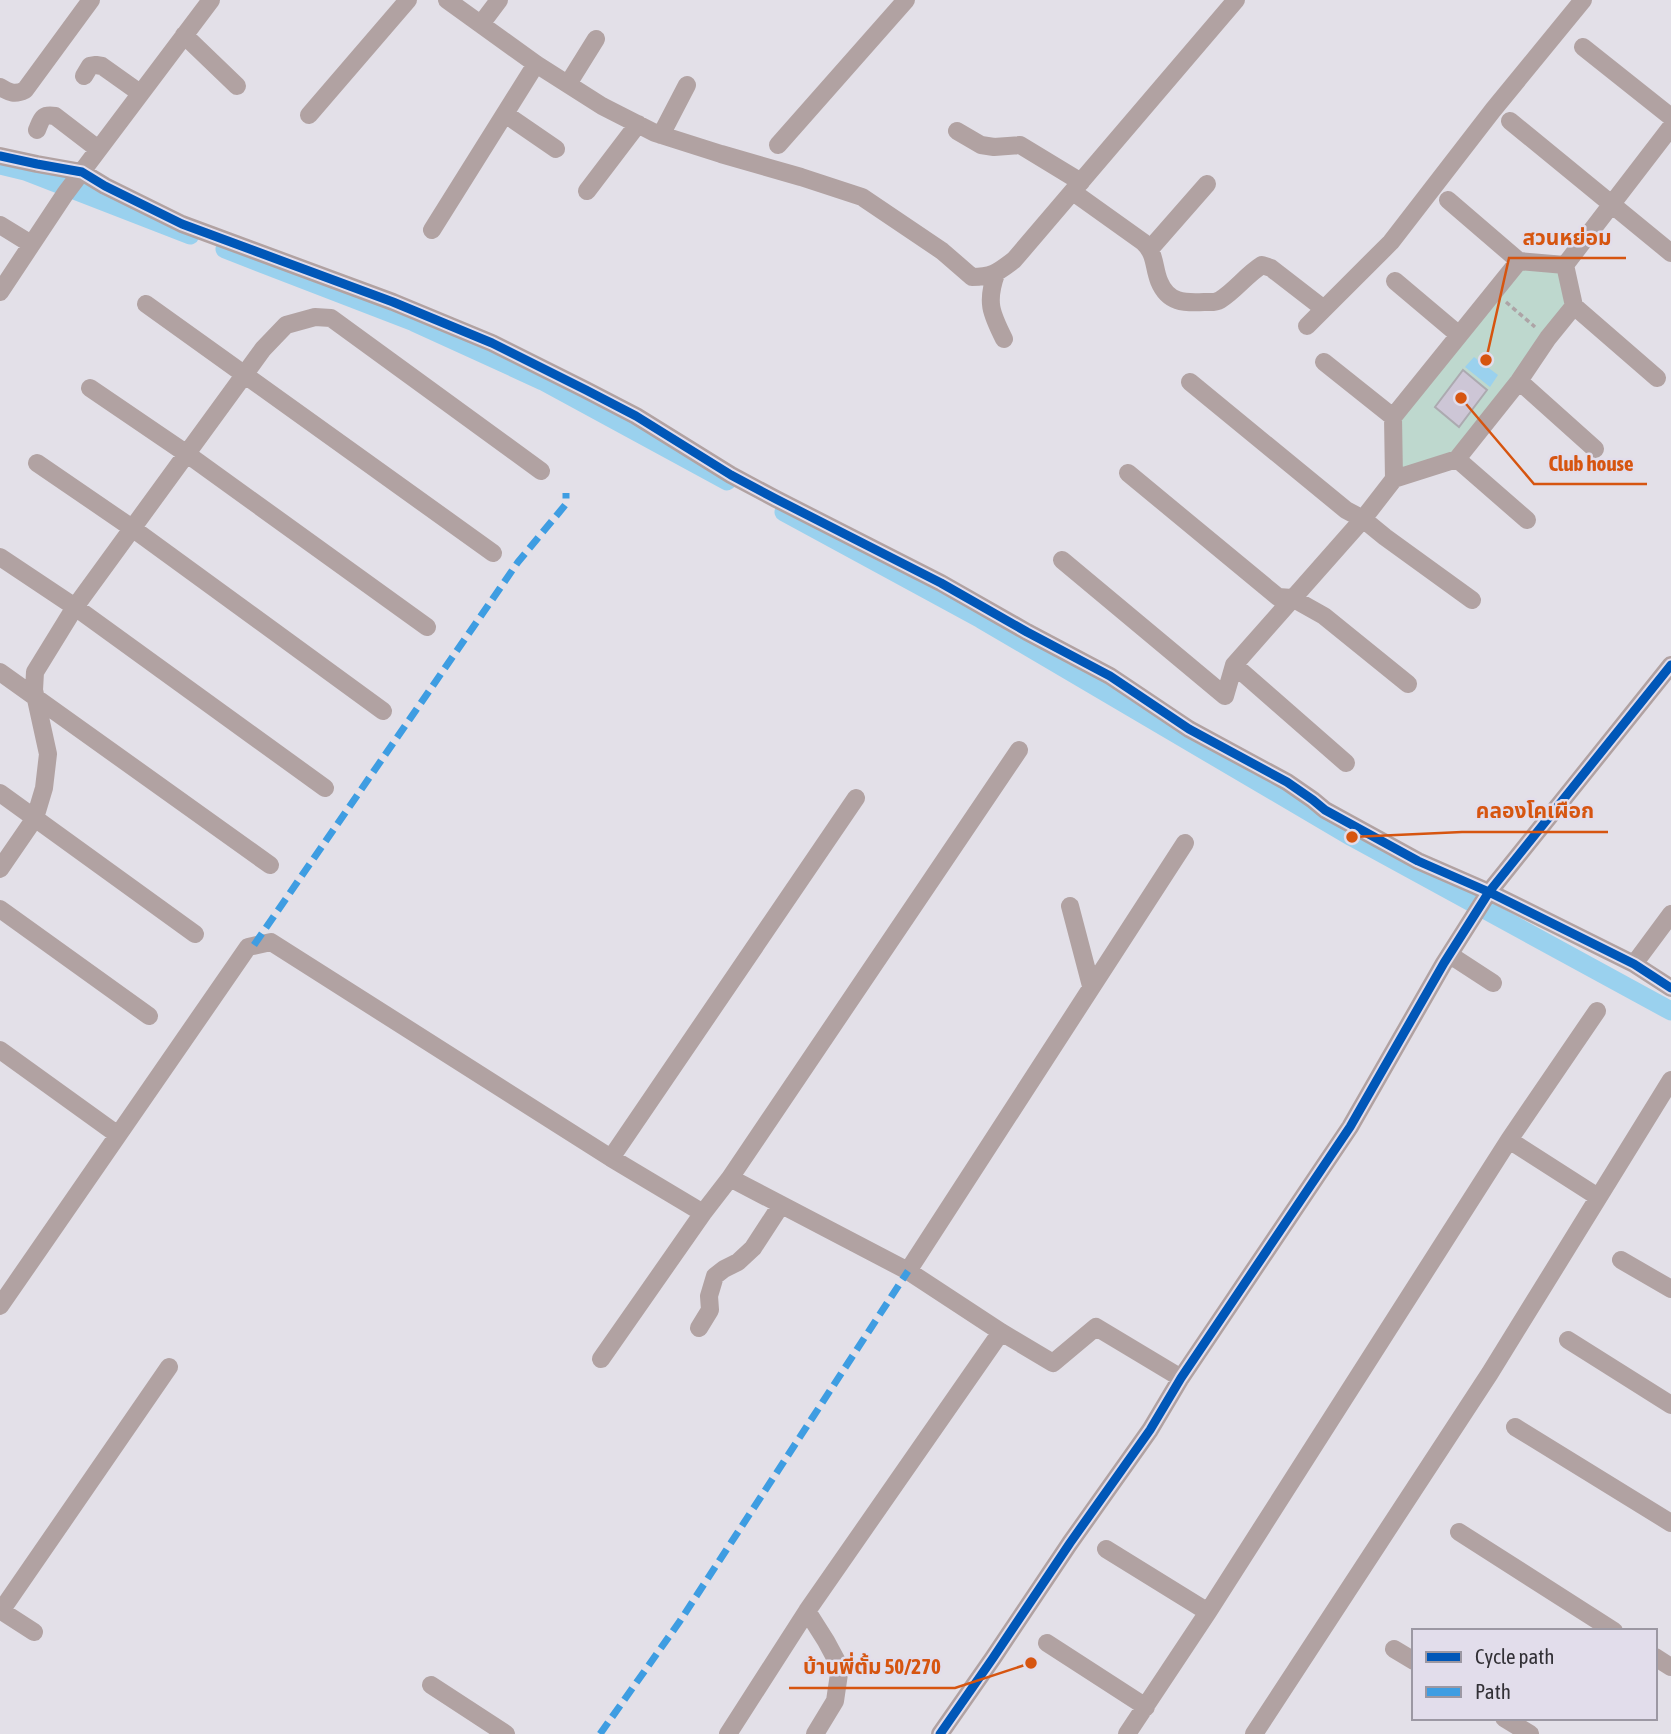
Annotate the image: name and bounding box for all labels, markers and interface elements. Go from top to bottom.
callout: สวนหย่อม [1509,216,1626,258]
text: สวนหย่อม [1522,225,1612,249]
callout: Club house [1534,442,1647,484]
text: Club house [1548,451,1634,475]
callout: คลองโคเผือก [1462,790,1608,832]
text: คลองโคเผือก [1476,798,1594,822]
legend [1412,1629,1657,1720]
text: Cycle path [1475,1644,1554,1668]
callout: บ้านพี่ตั้ม 50/270 [789,1646,955,1688]
text: บ้านพี่ตั้ม 50/270 [803,1652,941,1678]
text: Path [1475,1679,1511,1703]

